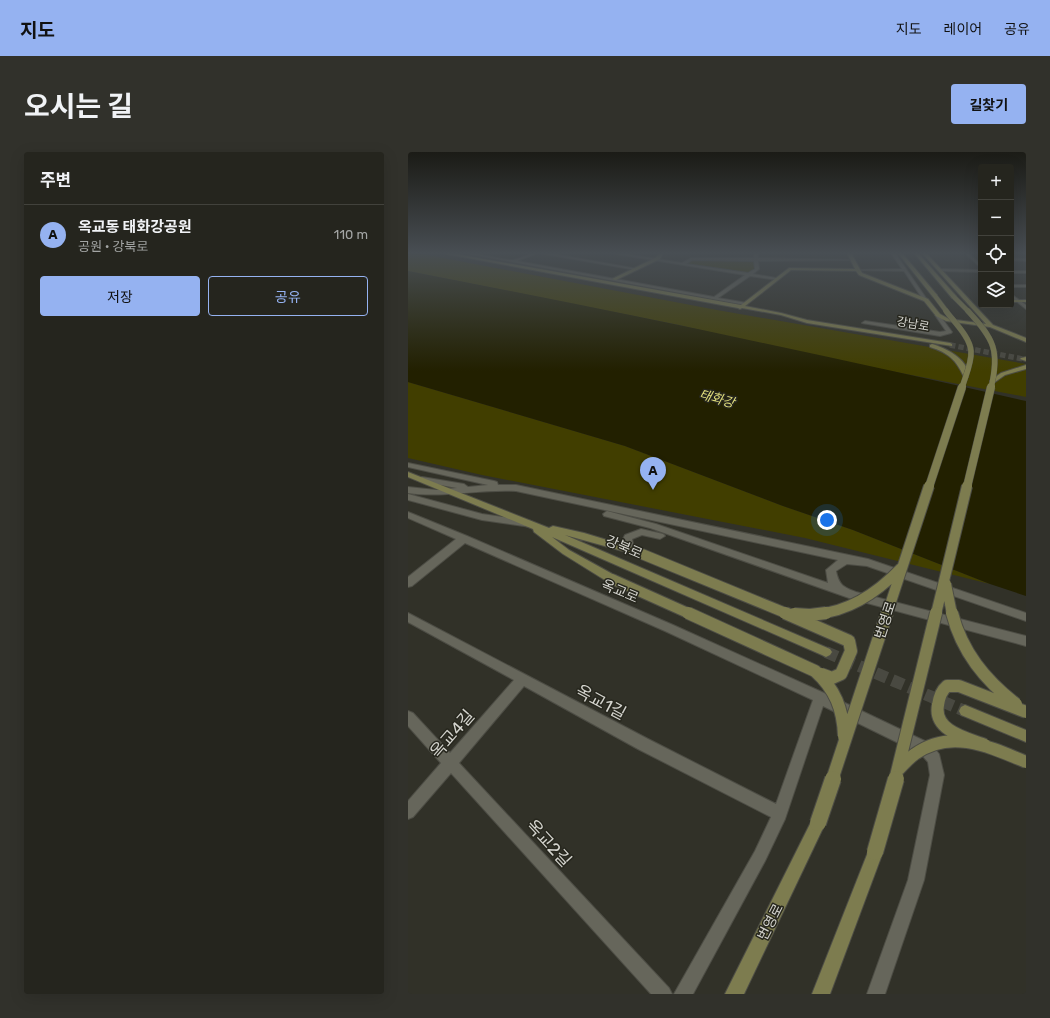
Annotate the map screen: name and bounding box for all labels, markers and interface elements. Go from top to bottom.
text: 지도 [20,19,55,42]
text: 지도 [896,21,922,38]
text: 레이어 [944,21,982,38]
text: 공유 [1004,21,1030,38]
button: 길찾기 [951,84,1026,124]
text: 오시는 길 [24,90,133,123]
map controls [978,164,1014,308]
button: + [978,164,1014,200]
text: 주변 [40,170,71,190]
button: − [978,200,1014,236]
text: 옥교동 태화강공원 [78,218,192,236]
text: A [48,227,58,242]
text: 110 m [334,227,368,242]
button: locate [978,236,1014,272]
text: 공원 · 강북로 [78,239,148,254]
button: layers [978,272,1014,308]
button: 저장 [40,276,200,316]
button: 공유 [208,276,368,316]
street label: 강남로 [895,314,931,334]
water label: 태화강 [698,387,738,411]
pin: A [640,457,666,490]
your location [817,510,837,530]
street label: 강북로 [603,532,645,563]
street label: 옥교로 [599,576,641,607]
street label: 번영로 [871,599,900,641]
street label: 옥교1길 [572,680,630,724]
street label: 옥교4길 [426,706,478,762]
street label: 옥교2길 [522,815,576,871]
street label: 번영로 [754,901,787,943]

